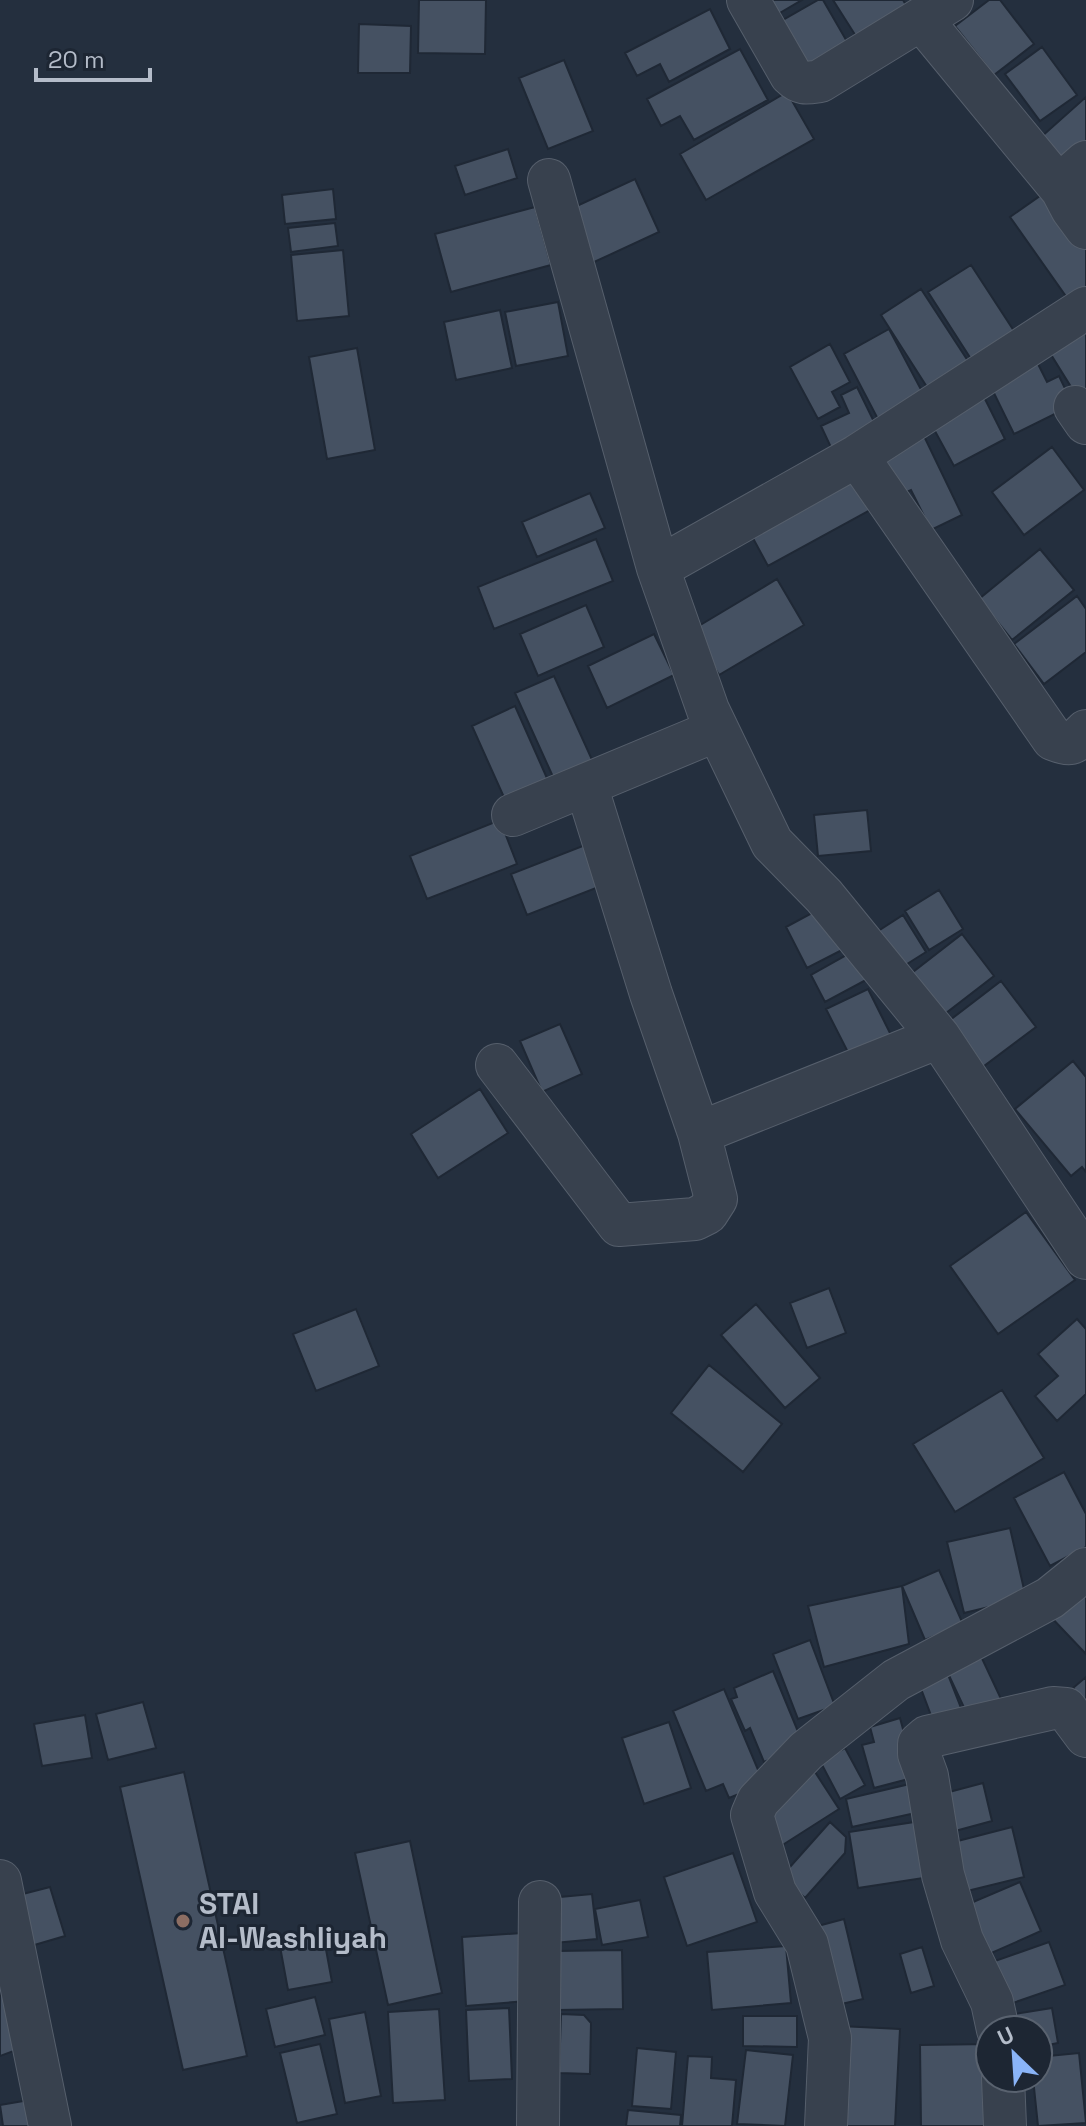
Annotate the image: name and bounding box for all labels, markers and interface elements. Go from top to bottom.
scale bar [36,32,150,82]
text: 20 m [48,44,105,75]
place label: STAI Al-Washliyah [199,1884,387,1957]
marker: STAI Al-Washliyah [174,1912,192,1930]
north arrow [974,2014,1054,2094]
text: U [993,2020,1018,2052]

